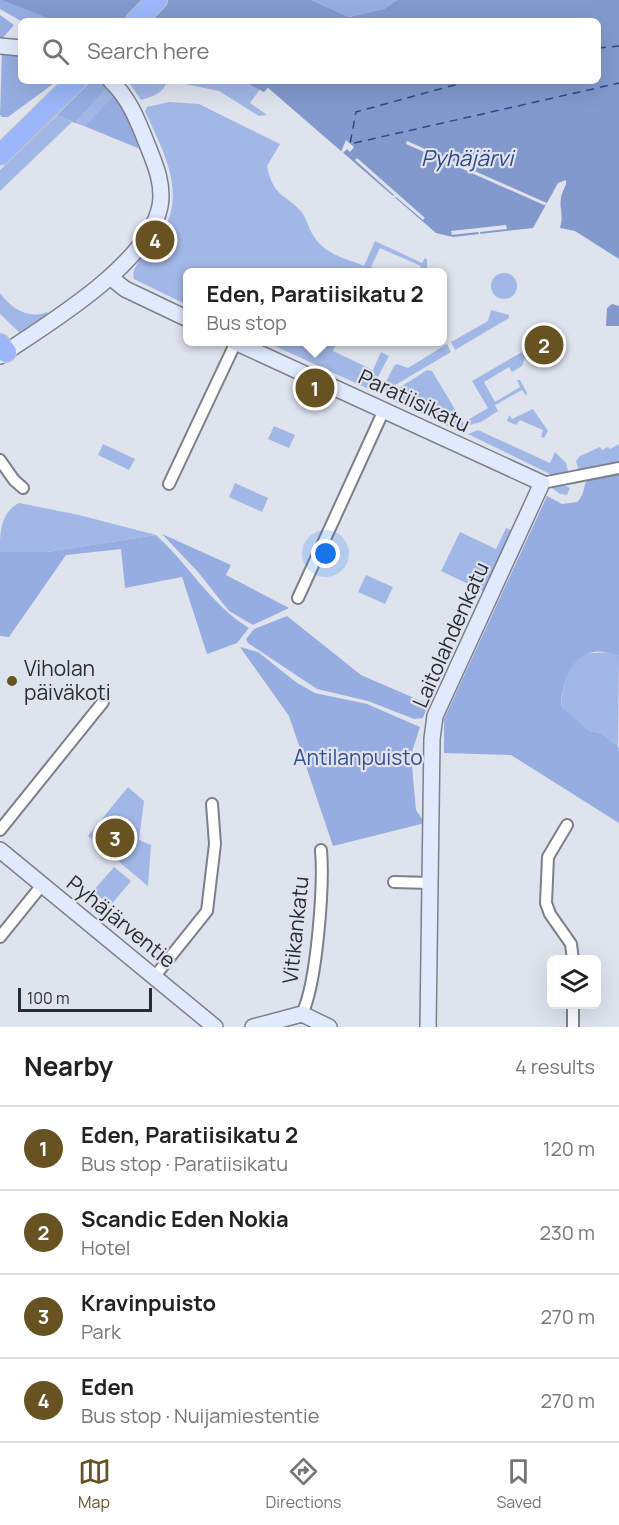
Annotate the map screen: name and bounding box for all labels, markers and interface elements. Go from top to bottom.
search box [18,18,601,84]
icon: search [39,35,72,68]
text: Search here [87,36,209,66]
water label: Pyhäjärvi [421,143,516,173]
pin: 4 [136,218,174,262]
popup [183,268,447,346]
text: Eden, Paratiisikatu 2 [206,279,424,309]
text: Bus stop [206,309,287,336]
pin: 2 [524,322,564,368]
street label: Paratiisikatu [354,362,475,438]
pin: 1 [296,366,334,410]
your location [311,539,340,568]
street label: Laitolahdenkatu [405,557,495,712]
place label: Viholan päiväkoti [24,654,111,706]
marker: Viholan päiväkoti [5,674,19,688]
park label: Antilanpuisto [293,743,423,771]
pin: 3 [96,816,134,860]
street label: Pyhäjärventie [61,869,182,974]
street label: Vitikankatu [275,875,315,985]
map controls [547,955,601,1009]
button: layers [547,955,601,1009]
scale bar [18,985,152,1012]
text: 100 m [27,987,70,1009]
text: Nearby [24,1048,113,1084]
text: 4 results [515,1053,595,1080]
text: Eden, Paratiisikatu 2 [81,1120,298,1150]
text: 1 [39,1135,48,1162]
text: 120 m [543,1135,595,1162]
text: Bus stop · Paratiisikatu [81,1150,288,1177]
text: Scandic Eden Nokia [81,1204,289,1234]
text: 2 [38,1219,49,1246]
text: 230 m [539,1219,595,1246]
text: Hotel [81,1234,131,1261]
text: Kravinpuisto [81,1288,216,1318]
text: 3 [38,1303,49,1330]
text: 270 m [540,1303,595,1330]
text: Park [81,1318,121,1345]
text: Eden [81,1372,134,1402]
text: 4 [37,1387,50,1414]
text: 270 m [540,1387,595,1414]
text: Bus stop · Nuijamiestentie [81,1402,319,1429]
tab: Map [78,1455,111,1513]
tab: Directions [266,1455,341,1513]
tab: Saved [496,1455,541,1513]

